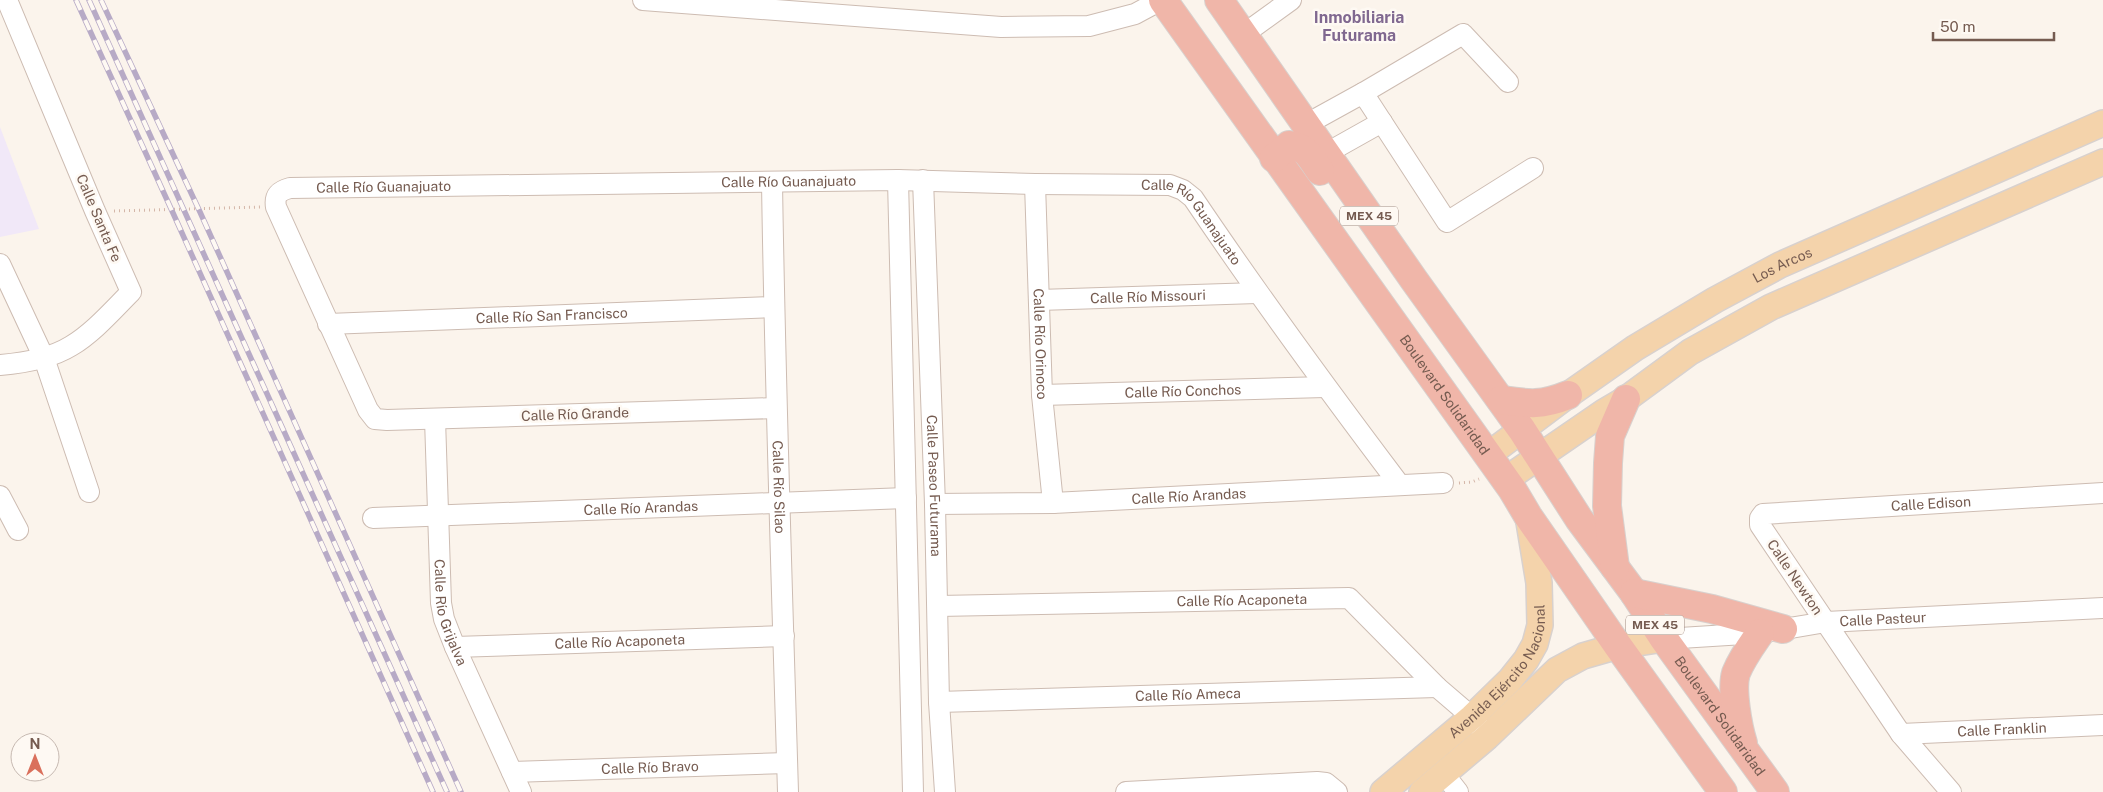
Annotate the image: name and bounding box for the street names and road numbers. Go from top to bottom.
street label: Calle Santa Fe [73,172,125,264]
street label: Calle Río Guanajuato [721,173,856,190]
street label: Calle Río Guanajuato [1141,176,1244,268]
street label: Calle Río Guanajuato [316,178,451,196]
road number: MEX 45 [1340,207,1398,226]
street label: Los Arcos [1750,244,1814,286]
street label: Calle Río Missouri [1090,287,1206,306]
street label: Calle Río Orinoco [1030,288,1050,400]
street label: Calle Río San Francisco [476,305,628,326]
street label: Boulevard Solidaridad [1397,332,1493,458]
street label: Calle Río Conchos [1124,381,1241,401]
street label: Calle Río Grande [521,404,629,424]
street label: Calle Paseo Futurama [924,415,944,557]
street label: Calle Río Silao [770,440,788,534]
street label: Calle Río Arandas [1131,485,1246,507]
street label: Calle Edison [1891,493,1971,514]
street label: Calle Río Arandas [583,498,698,518]
street label: Calle Newton [1764,536,1826,618]
street label: Calle Río Grijalva [432,559,470,668]
street label: Calle Río Acaponeta [1176,591,1307,609]
street label: Avenida Ejército Nacional [1445,604,1548,741]
street label: Calle Pasteur [1839,609,1927,629]
road number: MEX 45 [1626,616,1684,634]
street label: Calle Río Acaponeta [554,631,685,652]
street label: Boulevard Solidaridad [1671,653,1769,779]
street label: Calle Río Ameca [1135,685,1241,704]
street label: Calle Franklin [1957,720,2047,739]
street label: Calle Río Bravo [601,758,699,777]

